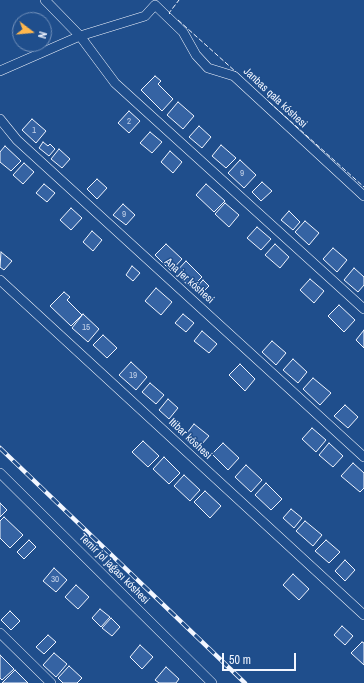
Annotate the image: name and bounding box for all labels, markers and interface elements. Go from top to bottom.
north arrow [12,12,52,52]
text: N [35,30,50,40]
street label: Janbas qala kóshesi [240,65,310,131]
house number: 2 [127,117,131,127]
house number: 1 [32,126,36,136]
house number: 9 [240,169,244,179]
house number: 9 [122,210,126,220]
street label: Ana jer kóshesi [161,255,217,307]
house number: 15 [82,323,90,333]
house number: 19 [129,371,137,381]
street label: Itibar kóshesi [166,416,214,462]
street label: Temir jol jaǵası kóshesi [76,531,152,607]
house number: 30 [51,575,59,585]
scale bar [224,645,298,671]
text: 50 m [229,652,251,668]

